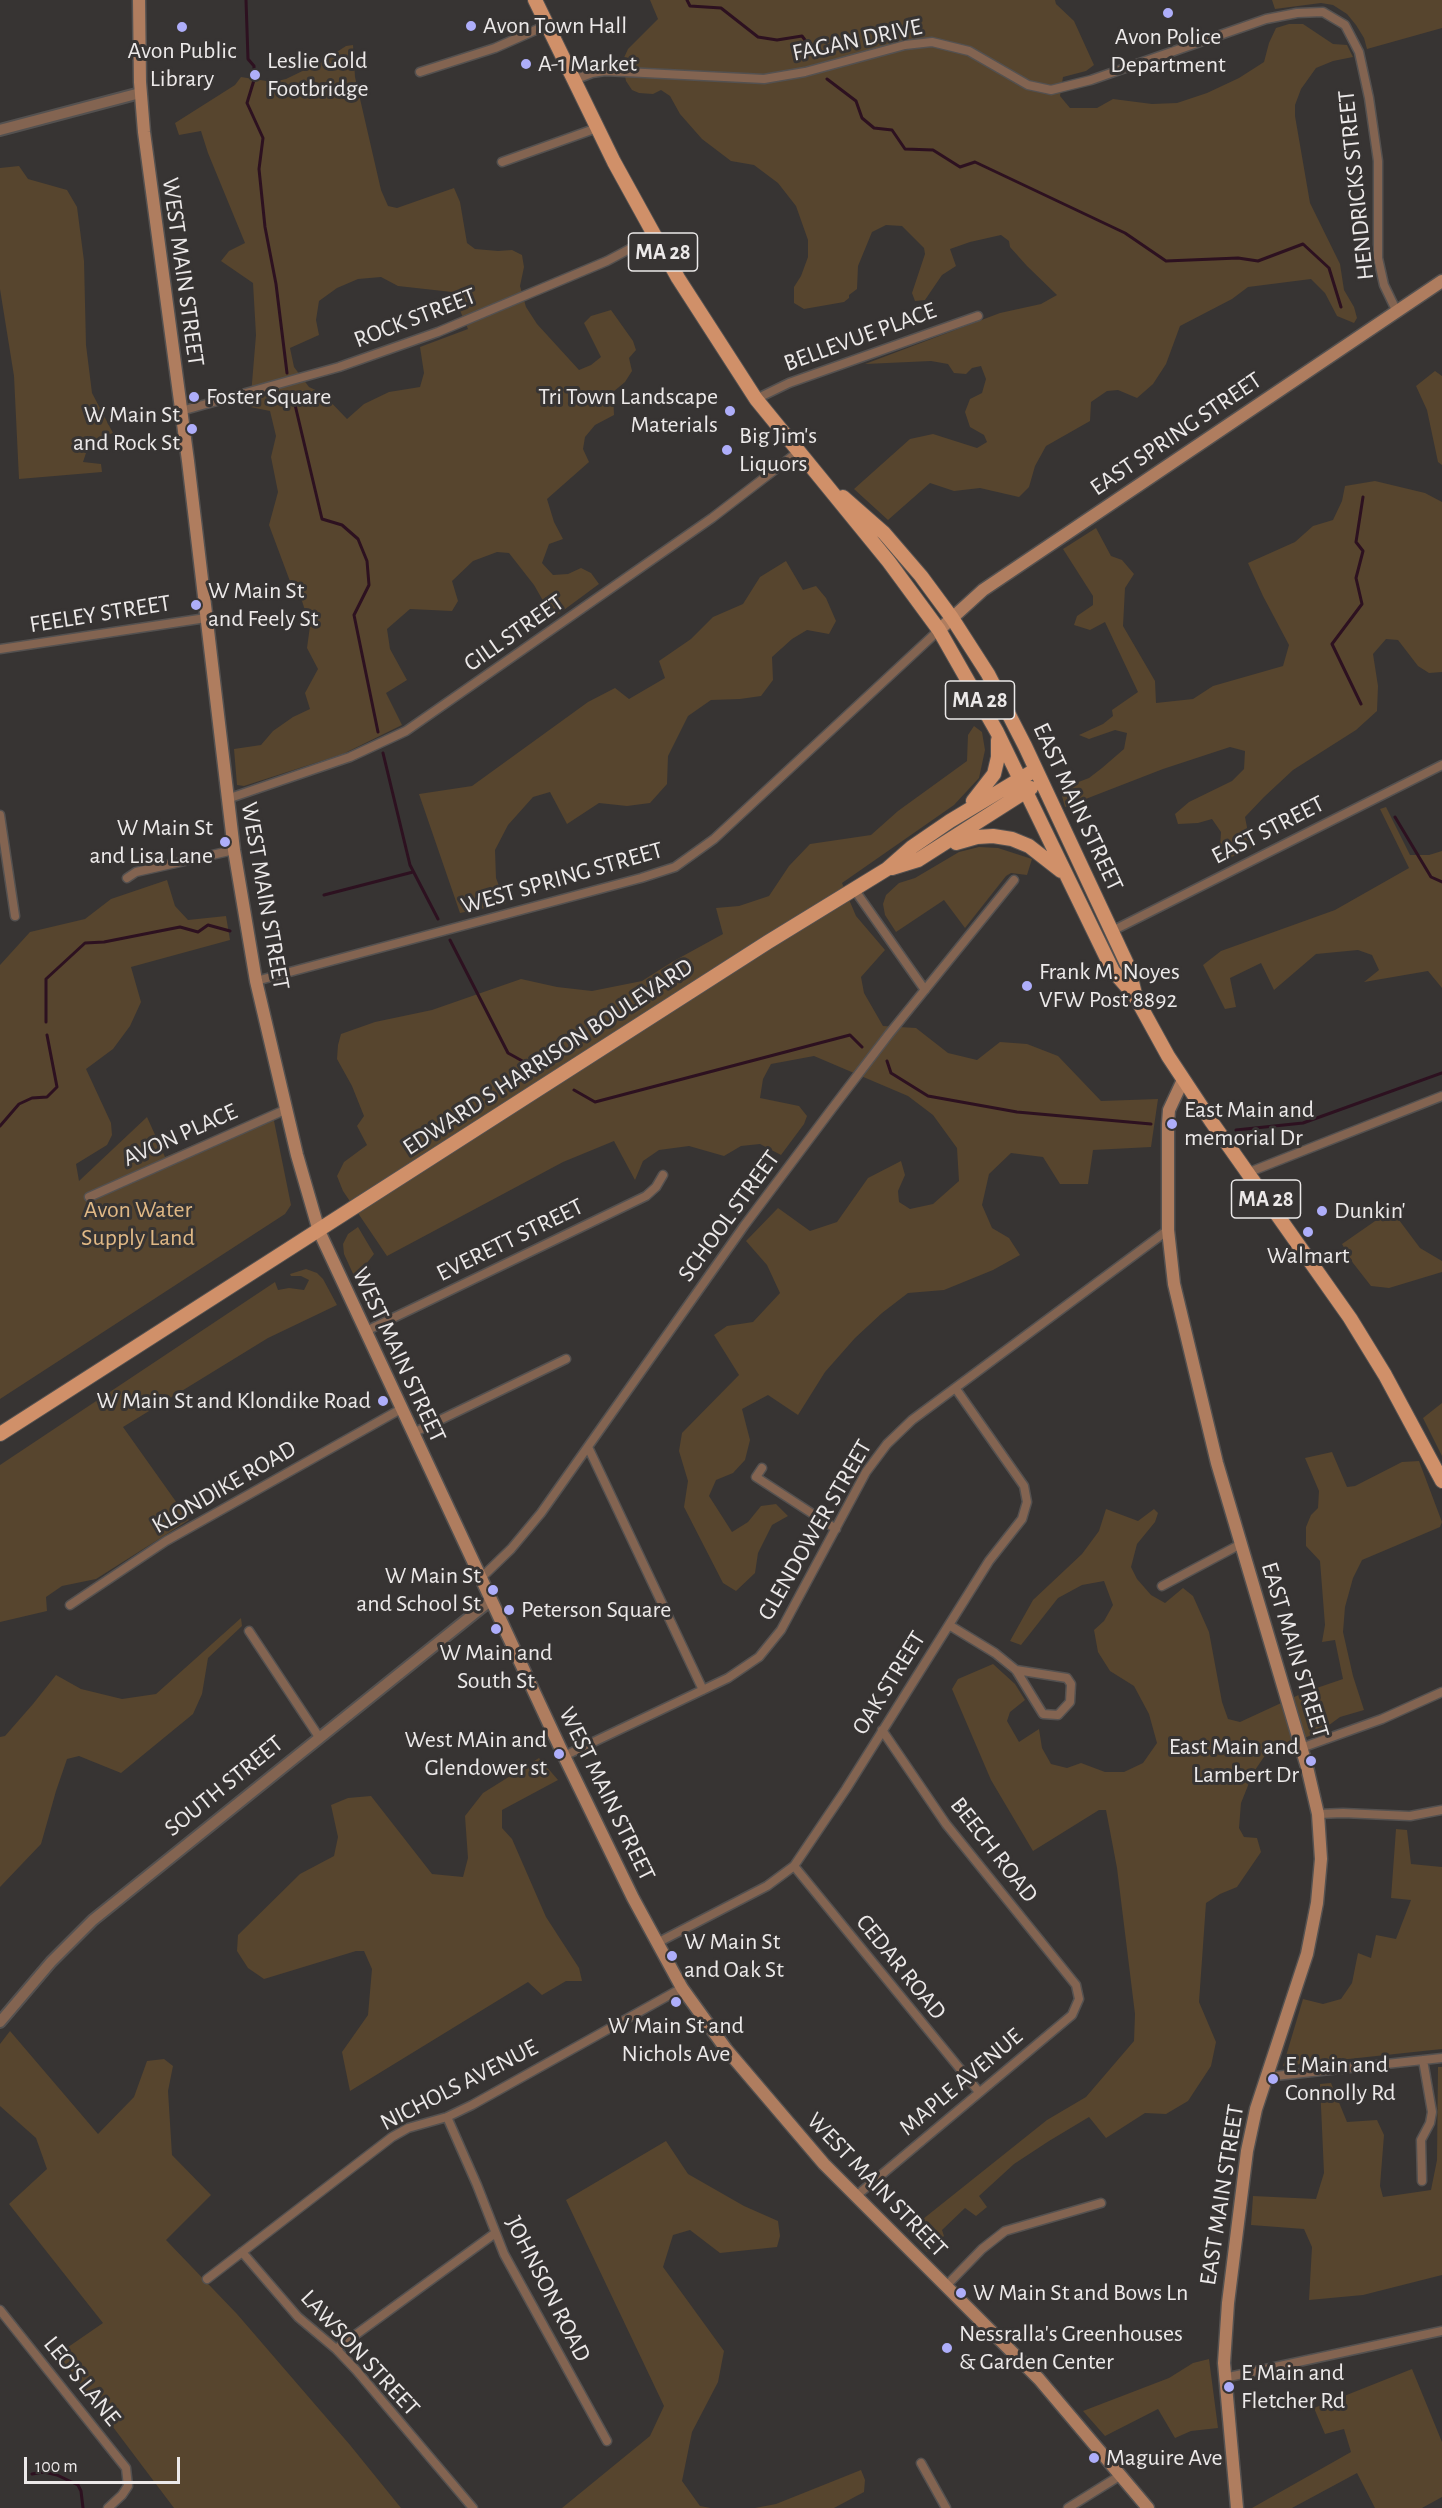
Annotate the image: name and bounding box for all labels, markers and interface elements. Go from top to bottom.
marker: Avon Police Department [1161,6,1175,20]
place label: Avon Town Hall [483,12,627,40]
street label: FAGAN DRIVE [789,12,925,68]
marker: Avon Town Hall [464,19,478,33]
marker: Avon Public Library [175,20,189,34]
place label: Avon Police Department [1110,23,1226,79]
place label: Avon Public Library [128,37,236,93]
place label: Leslie Gold Footbridge [267,47,369,103]
place label: A-1 Market [538,50,637,78]
marker: A-1 Market [519,57,533,71]
marker: Leslie Gold Footbridge [248,68,262,82]
street label: HENDRICKS STREET [1332,88,1380,282]
street label: WEST MAIN STREET [156,176,210,368]
road number: MA 28 [628,233,698,271]
street label: ROCK STREET [350,281,480,355]
street label: BELLEVUE PLACE [780,296,940,378]
street label: EAST SPRING STREET [1085,366,1267,502]
place label: Foster Square [206,383,331,411]
place label: Tri Town Landscape Materials [538,383,718,439]
marker: Foster Square [187,390,201,404]
place label: W Main St and Rock St [73,401,180,457]
marker: Tri Town Landscape Materials [723,404,737,418]
marker: W Main St and Rock St [185,422,199,436]
place label: Big Jim's Liquors [739,422,817,478]
marker: Big Jim's Liquors [720,443,734,457]
place label: W Main St and Feely St [208,577,318,633]
street label: GILL STREET [458,588,570,678]
street label: FEELEY STREET [27,589,173,639]
marker: W Main St and Feely St [189,598,203,612]
road number: MA 28 [946,681,1014,719]
street label: EAST MAIN STREET [1026,718,1130,896]
street label: EAST STREET [1207,789,1329,871]
street label: WEST MAIN STREET [234,800,296,992]
place label: W Main St and Lisa Lane [89,814,213,870]
marker: W Main St and Lisa Lane [218,835,232,849]
street label: WEST SPRING STREET [458,835,666,921]
street label: EDWARD S HARRISON BOULEVARD [397,952,699,1162]
place label: Frank M. Noyes VFW Post 8892 [1039,958,1180,1014]
marker: Frank M. Noyes VFW Post 8892 [1020,979,1034,993]
place label: East Main and memorial Dr [1184,1096,1314,1152]
street label: AVON PLACE [118,1097,242,1173]
marker: East Main and memorial Dr [1165,1117,1179,1131]
street label: SCHOOL STREET [672,1145,786,1287]
road number: MA 28 [1232,1180,1300,1218]
street label: EVERETT STREET [432,1192,588,1288]
park label: Avon Water Supply Land [81,1196,195,1252]
place label: Dunkin' [1334,1197,1405,1225]
marker: Dunkin' [1315,1204,1329,1218]
marker: Walmart [1301,1225,1315,1239]
place label: Walmart [1267,1242,1349,1270]
street label: WEST MAIN STREET [346,1263,452,1447]
place label: W Main St and Klondike Road [97,1387,371,1415]
marker: W Main St and Klondike Road [376,1394,390,1408]
street label: KLONDIKE ROAD [147,1434,301,1540]
street label: GLENDOWER STREET [752,1435,878,1625]
street label: EAST MAIN STREET [1255,1558,1335,1742]
place label: W Main St and School St [356,1562,481,1618]
marker: W Main St and School St [486,1583,500,1597]
place label: Peterson Square [521,1596,671,1624]
marker: Peterson Square [502,1603,516,1617]
marker: W Main and South St [489,1622,503,1636]
street label: OAK STREET [846,1626,932,1740]
place label: W Main and South St [440,1639,552,1695]
street label: WEST MAIN STREET [552,1702,662,1886]
place label: West MAin and Glendower st [404,1726,547,1782]
street label: SOUTH STREET [159,1729,289,1843]
place label: East Main and Lambert Dr [1169,1733,1299,1789]
marker: West MAin and Glendower st [552,1747,566,1761]
marker: East Main and Lambert Dr [1304,1754,1318,1768]
street label: BEECH ROAD [944,1792,1044,1908]
street label: CEDAR ROAD [850,1908,952,2026]
place label: W Main St and Oak St [684,1928,784,1984]
marker: W Main St and Oak St [665,1949,679,1963]
marker: W Main St and Nichols Ave [669,1995,683,2009]
place label: W Main St and Nichols Ave [608,2012,744,2068]
street label: MAPLE AVENUE [893,2022,1029,2142]
street label: NICHOLS AVENUE [375,2033,543,2137]
place label: E Main and Connolly Rd [1285,2051,1396,2107]
marker: E Main and Connolly Rd [1266,2072,1280,2086]
street label: EAST MAIN STREET [1193,2103,1251,2287]
street label: WEST MAIN STREET [801,2107,953,2263]
street label: JOHNSON ROAD [499,2211,597,2367]
place label: W Main St and Bows Ln [973,2279,1188,2307]
street label: LAWSON STREET [294,2284,426,2422]
marker: W Main St and Bows Ln [954,2286,968,2300]
place label: Nessralla's Greenhouses & Garden Center [959,2320,1183,2376]
street label: LEO'S LANE [37,2330,127,2432]
marker: Nessralla's Greenhouses & Garden Center [940,2341,954,2355]
place label: E Main and Fletcher Rd [1241,2359,1345,2415]
marker: E Main and Fletcher Rd [1222,2380,1236,2394]
place label: Maguire Ave [1106,2444,1223,2472]
scale bar [27,2445,183,2483]
marker: Maguire Ave [1087,2451,1101,2465]
text: 100 m [35,2458,78,2476]

